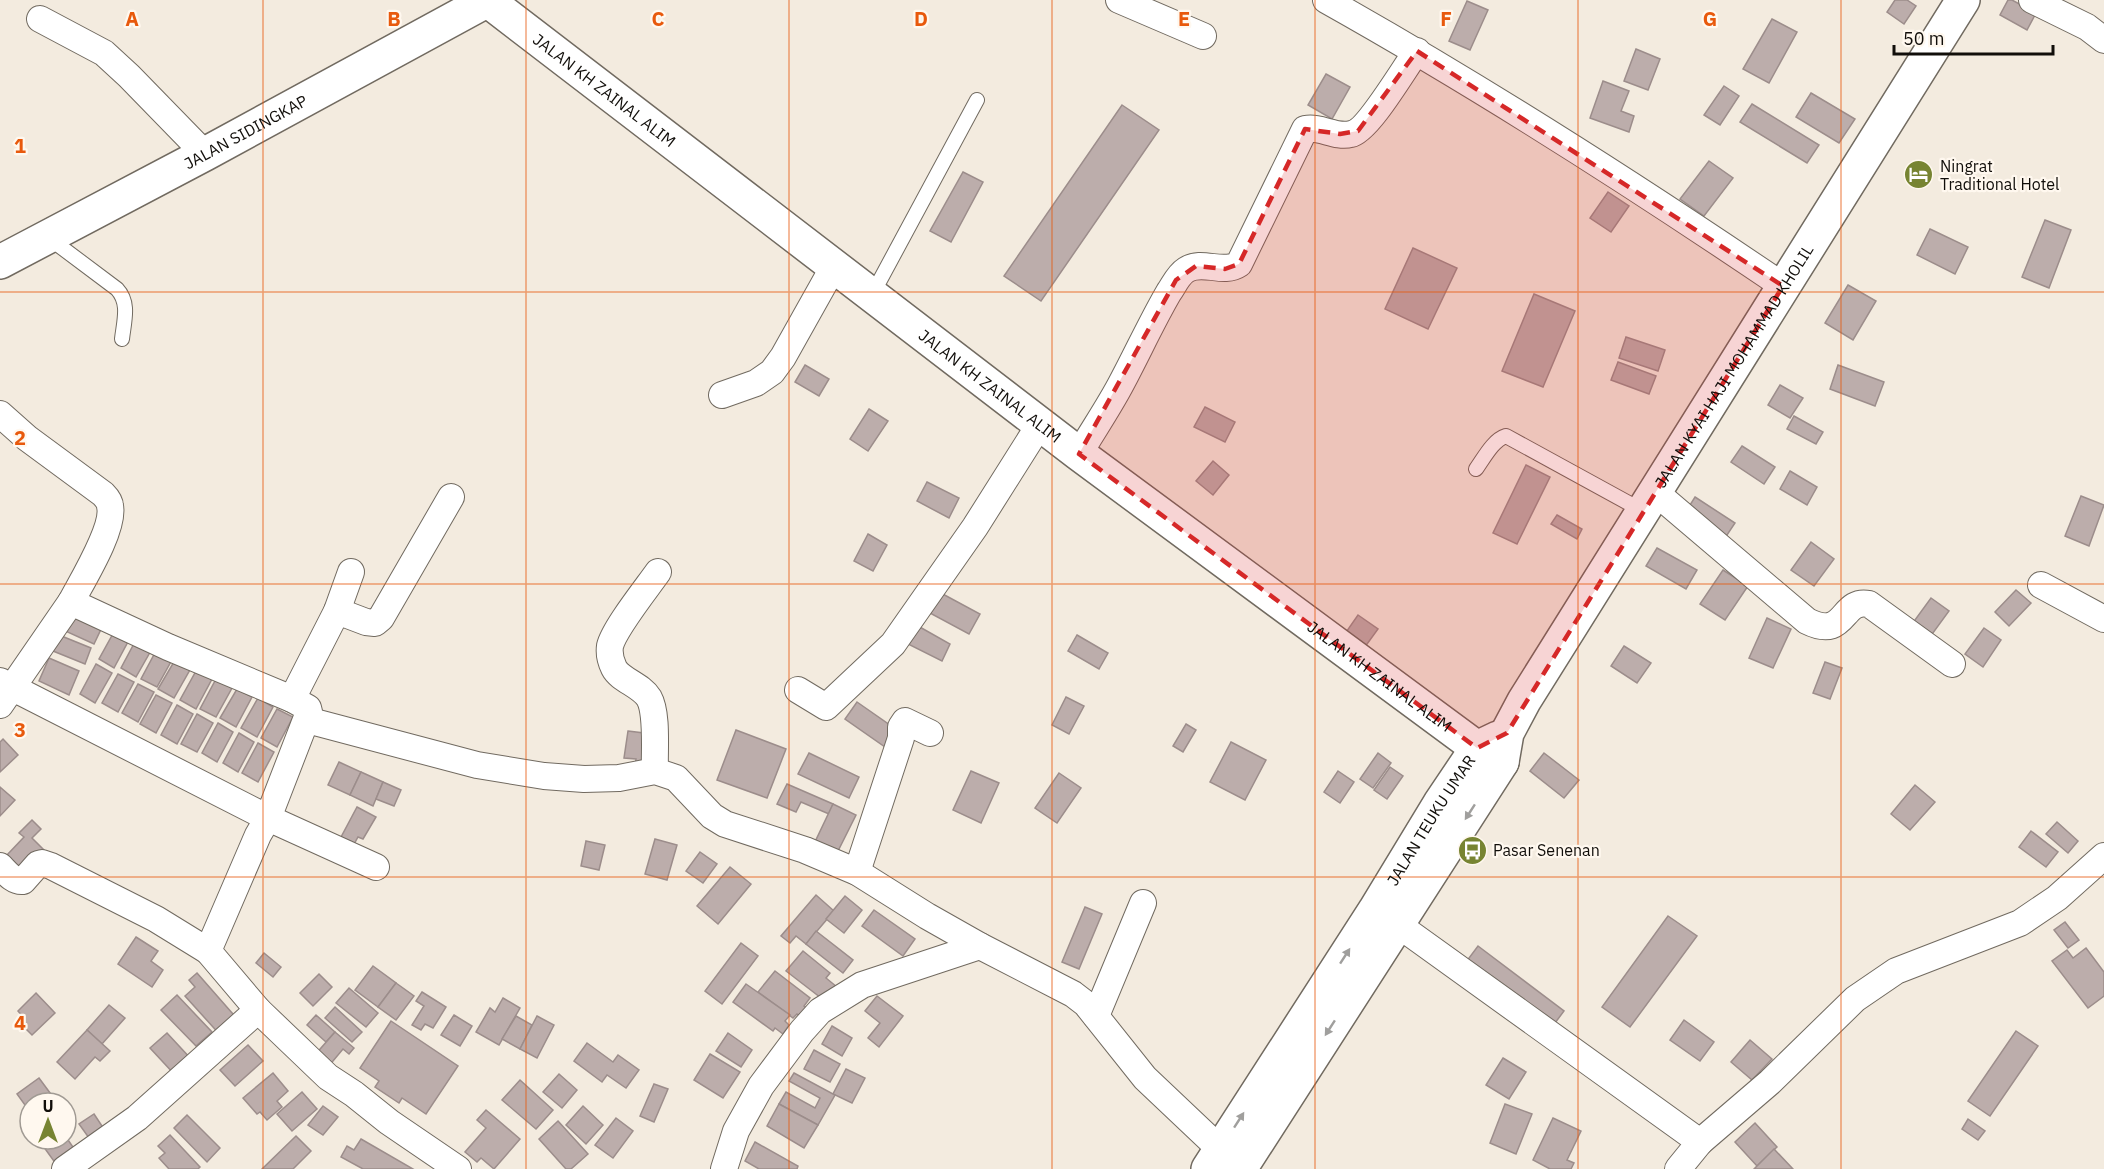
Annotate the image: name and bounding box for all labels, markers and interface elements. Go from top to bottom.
text: A [125,5,139,32]
text: B [387,5,401,32]
text: C [651,5,665,32]
text: D [914,5,928,32]
text: E [1178,5,1190,32]
text: F [1440,5,1452,32]
text: G [1703,5,1717,32]
scale bar [1894,18,2053,56]
text: 50 m [1903,27,1945,50]
street label: JALAN KH ZAINAL ALIM [529,29,680,151]
street label: JALAN SIDINGKAP [180,90,311,173]
text: 1 [14,132,26,159]
place label: Ningrat Traditional Hotel [1940,156,2059,194]
hotel icon: Ningrat Traditional Hotel [1903,159,1935,191]
street label: JALAN KYAI HAJI MOHAMMAD KHOLIL [1650,241,1817,491]
street label: JALAN KH ZAINAL ALIM [915,325,1065,447]
text: 2 [14,424,26,451]
street label: JALAN KH ZAINAL ALIM [1304,616,1456,736]
text: 3 [14,716,26,743]
street label: JALAN TEUKU UMAR [1382,751,1480,889]
one-way arrow [1465,803,1476,820]
bus stop icon: Pasar Senenan [1456,834,1488,866]
place label: Pasar Senenan [1493,840,1600,860]
one-way arrow [1339,948,1350,964]
text: 4 [14,1009,26,1036]
one-way arrow [1325,1020,1336,1036]
north arrow [18,1091,78,1151]
text: U [42,1096,54,1116]
one-way arrow [1233,1112,1244,1128]

